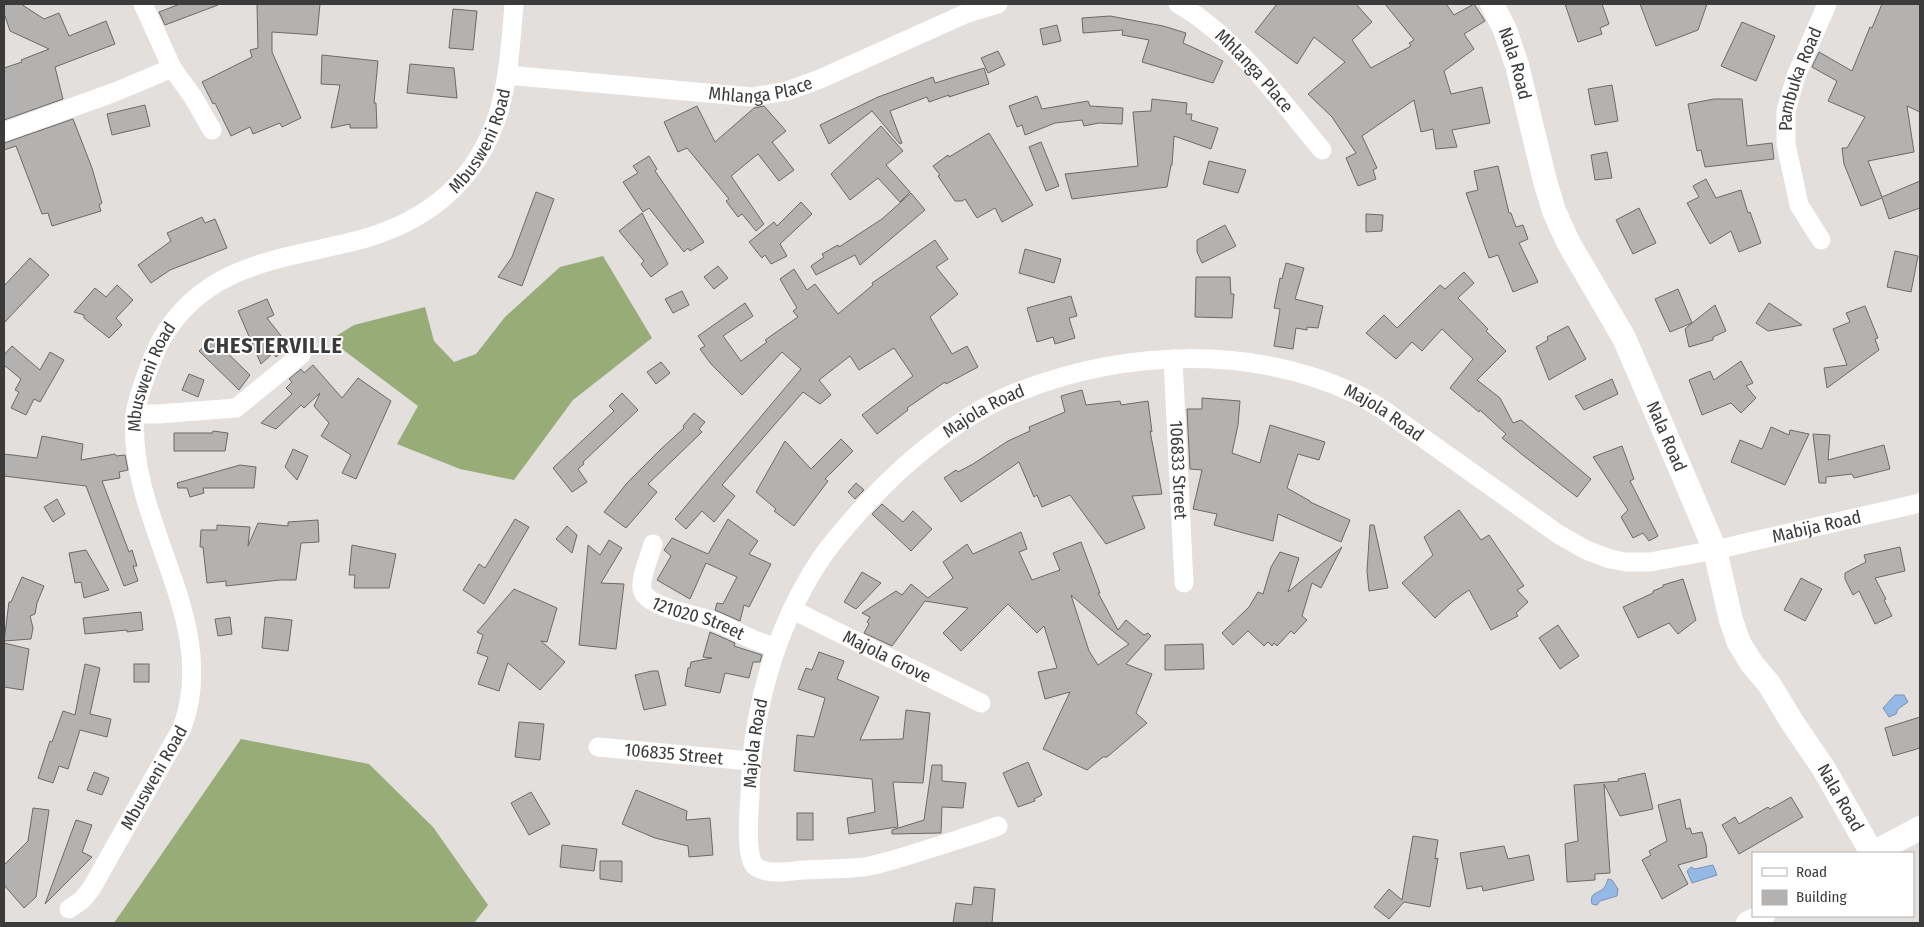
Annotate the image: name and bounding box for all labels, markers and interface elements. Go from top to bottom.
street label: Mhlanga Place [1211,24,1298,117]
street label: Nala Road [1494,24,1536,102]
street label: Pambuka Road [1775,24,1827,131]
street label: Mhlanga Place [707,72,816,108]
street label: Mbusweni Road [444,86,515,198]
street label: Mbusweni Road [123,318,180,432]
district label: CHESTERVILLE [203,332,343,359]
street label: Majola Road [938,379,1028,442]
street label: Majola Road [1341,379,1428,446]
street label: Nala Road [1642,398,1691,475]
street label: 106833 Street [1165,420,1192,520]
street label: Mabija Road [1770,506,1863,548]
street label: 121020 Street [648,592,748,645]
street label: Majola Grove [839,626,935,688]
street label: Majola Road [739,696,772,789]
street label: Mbusweni Road [116,722,192,833]
street label: 106835 Street [623,738,724,769]
street label: Nala Road [1812,760,1868,836]
legend [1752,852,1914,917]
text: Road [1796,863,1827,881]
text: Building [1796,888,1847,906]

